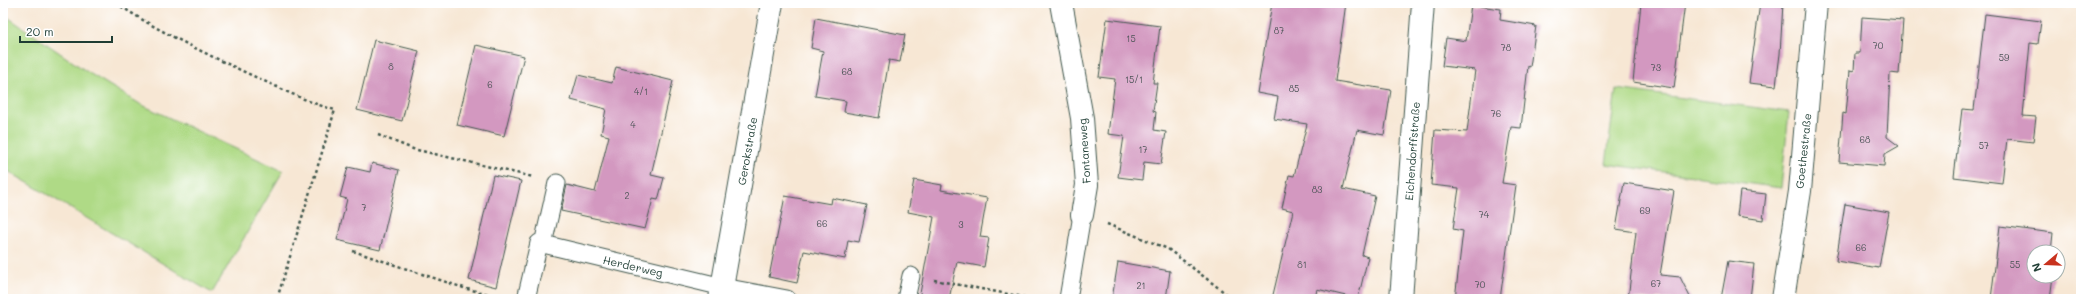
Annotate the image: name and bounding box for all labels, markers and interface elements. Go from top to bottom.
scale bar [20,18,112,44]
text: 20 m [26,23,54,39]
house number: 87 [1274,25,1284,36]
house number: 15 [1126,33,1136,44]
house number: 70 [1873,40,1884,51]
house number: 78 [1501,42,1512,53]
house number: 59 [1999,52,2010,63]
house number: 8 [388,61,394,72]
house number: 73 [1651,62,1661,73]
house number: 68 [842,66,853,77]
house number: 15/1 [1125,74,1143,85]
house number: 6 [487,79,493,90]
house number: 85 [1289,83,1299,94]
house number: 4/1 [634,86,648,97]
street label: Eichendorffstraße [1401,101,1423,201]
house number: 76 [1491,108,1501,119]
street label: Goethestraße [1792,112,1814,189]
street label: Gerokstraße [734,115,760,186]
street label: Fontaneweg [1074,118,1094,184]
house number: 4 [630,119,636,130]
house number: 68 [1860,134,1871,145]
house number: 57 [1979,140,1989,151]
house number: 17 [1138,144,1148,155]
house number: 83 [1312,184,1322,195]
house number: 2 [624,190,630,201]
house number: 7 [361,202,367,213]
house number: 69 [1640,205,1651,216]
house number: 74 [1479,209,1490,220]
house number: 66 [817,218,827,229]
house number: 3 [958,219,964,230]
house number: 66 [1856,242,1866,253]
north arrow [2026,244,2066,284]
street label: Herderweg [601,252,665,280]
house number: 81 [1297,259,1307,270]
house number: 55 [2010,259,2020,270]
text: N [2028,261,2045,274]
house number: 67 [1651,278,1661,289]
house number: 70 [1475,279,1486,290]
house number: 21 [1136,280,1146,291]

